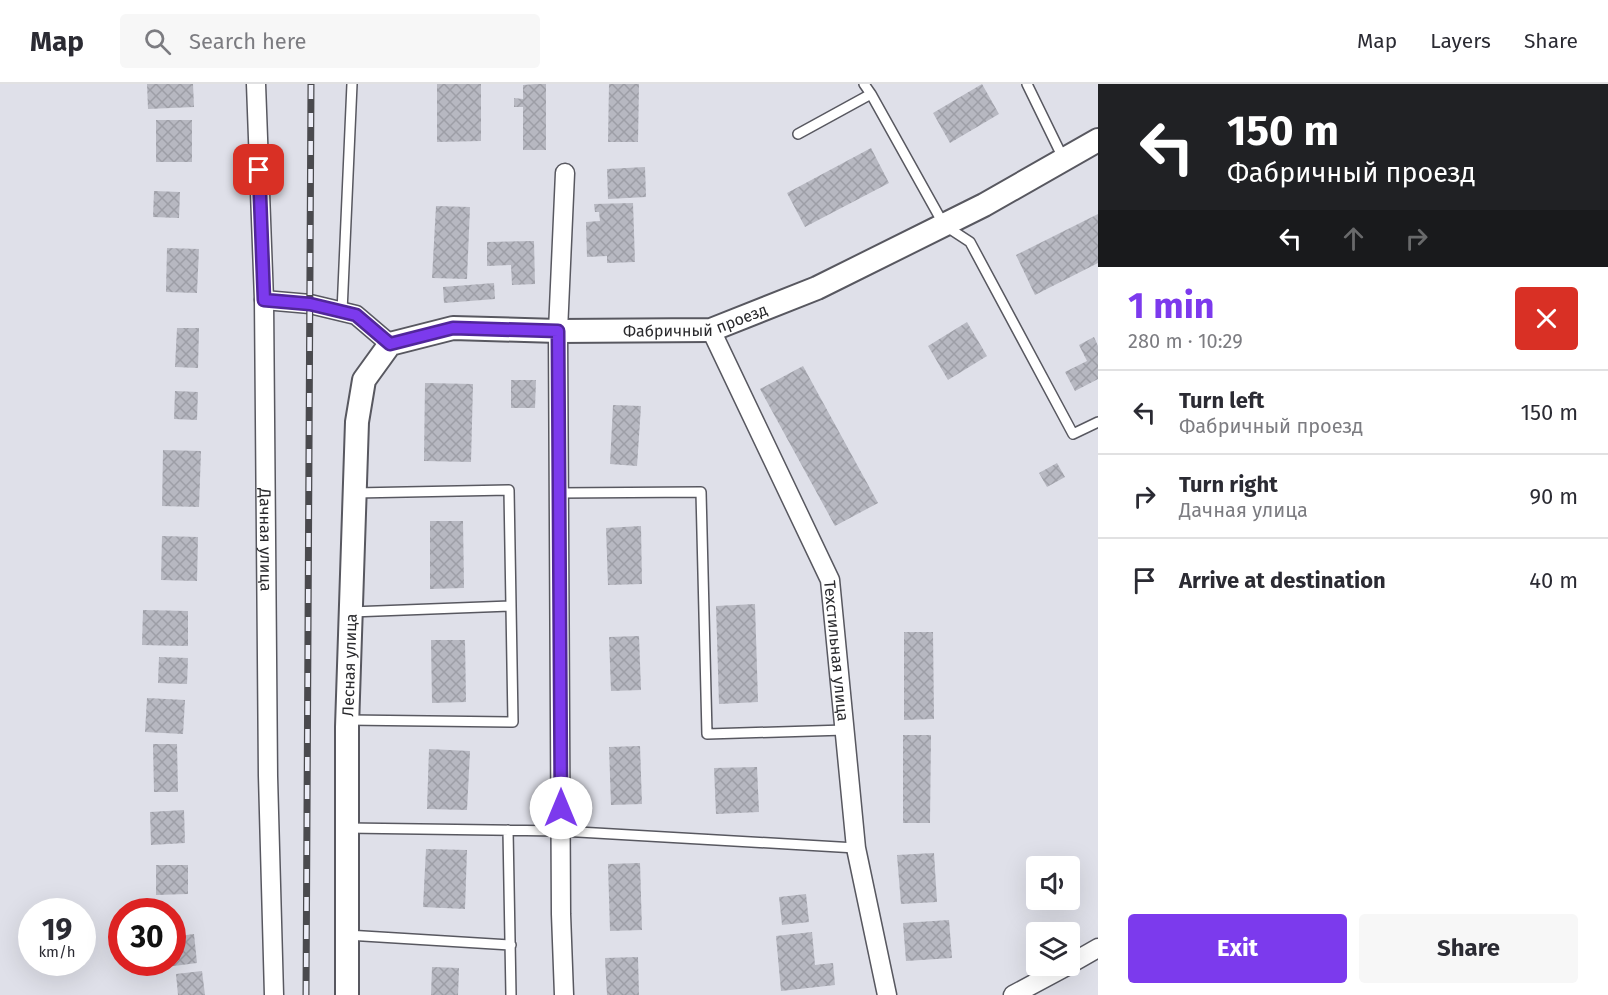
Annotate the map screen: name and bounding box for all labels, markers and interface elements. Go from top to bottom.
search box [120,14,540,68]
text: Map [30,25,84,58]
icon: search [141,25,174,58]
text: Search here [189,28,307,55]
text: Map [1357,28,1397,54]
text: Layers [1430,28,1491,54]
text: Share [1524,28,1578,54]
text: 150 m [1227,106,1339,156]
icon: left [1128,108,1206,186]
pin [233,144,284,195]
icon: arrive [242,153,275,186]
text: Фабричный проезд [1227,157,1476,189]
icon: left [1274,222,1307,255]
icon: ahead [1337,222,1370,255]
icon: right [1400,222,1433,255]
text: 1 min [1128,284,1215,328]
button: close [1515,287,1578,350]
street label: Фабричный проезд [623,300,770,341]
text: 280 m · 10:29 [1128,329,1243,353]
text: Turn left [1179,387,1264,414]
icon: left [1128,396,1161,429]
text: 150 m [1520,399,1578,426]
text: Фабричный проезд [1179,414,1363,438]
text: Turn right [1179,471,1278,498]
icon: right [1128,480,1161,513]
text: 90 m [1529,483,1578,510]
street label: Дачная улица [256,487,275,592]
text: Дачная улица [1179,498,1308,522]
icon: arrive [1128,564,1161,597]
text: Arrive at destination [1179,567,1386,594]
text: 40 m [1529,567,1578,594]
street label: Техстильная улица [820,580,853,722]
street label: Лесная улица [338,613,361,717]
position arrow [529,776,593,840]
map controls [1026,856,1080,976]
button: sound [1026,856,1080,910]
speed limit sign: 30 [108,898,186,976]
text: 19 [42,912,72,948]
button: Exit [1128,914,1347,983]
button: Share [1359,914,1578,983]
button: layers [1026,922,1080,976]
text: km/h [38,943,76,961]

